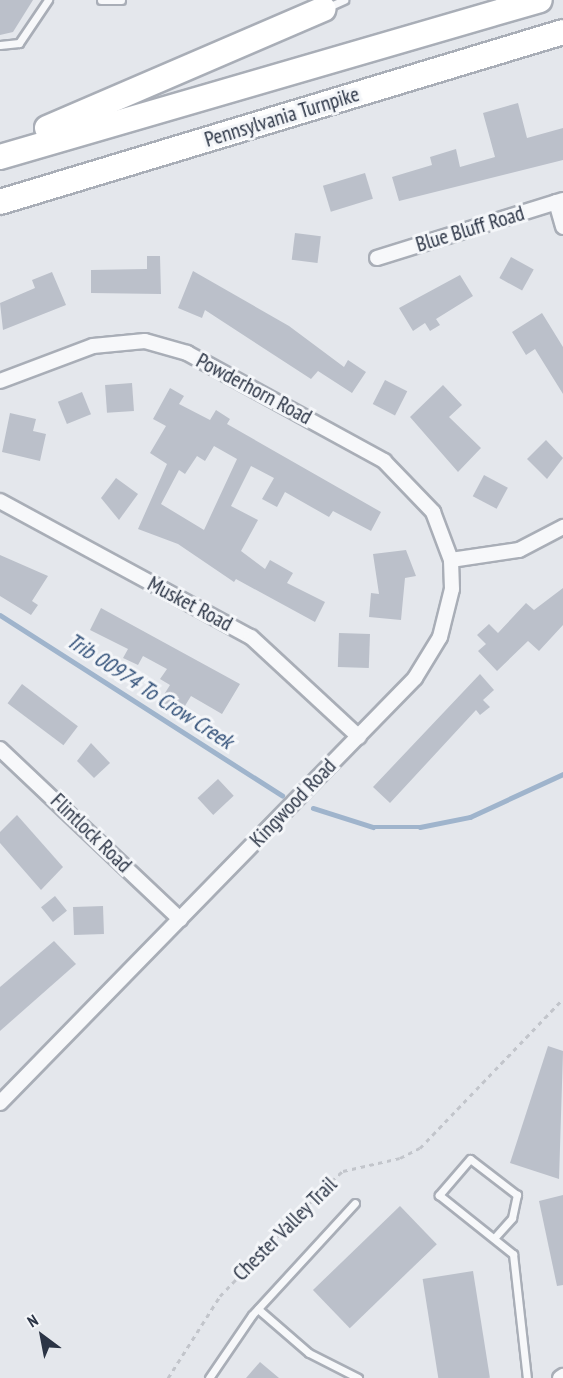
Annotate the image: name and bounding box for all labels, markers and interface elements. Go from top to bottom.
street label: Pennsylvania Turnpike [201,81,363,153]
street label: Blue Bluff Road [413,201,527,257]
street label: Powderhorn Road [192,348,316,430]
street label: Musket Road [143,571,237,637]
water label: Trib 00974 To Crow Creek [61,627,239,755]
street label: Kingwood Road [245,754,341,852]
street label: Flintlock Road [45,788,137,878]
street label: Chester Valley Trail [227,1171,343,1287]
north arrow [12,1306,72,1366]
text: N [23,1310,41,1332]

